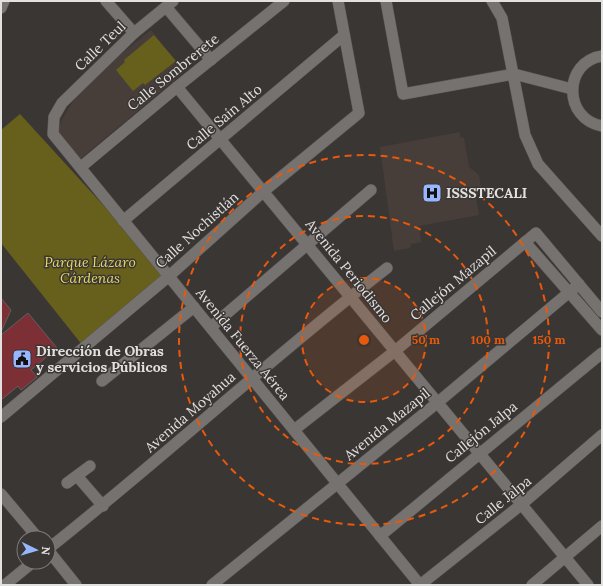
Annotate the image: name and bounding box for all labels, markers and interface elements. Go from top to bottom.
street label: Calle Teul [71,17,129,75]
street label: Calle Sombrerete [124,29,223,114]
street label: Calle Saín Alto [182,80,266,154]
hospital icon: ISSSTECALI [421,182,443,204]
place label: ISSSTECALI [446,184,527,202]
street label: Calle Nochistlán [152,188,243,272]
street label: Avenida Periodismo [301,215,396,327]
street label: Callejón Mazapil [406,242,500,324]
park label: Parque Lázaro Cárdenas [44,253,136,287]
street label: Avenida Fuerza Aérea [191,283,294,404]
text: 50 m [412,332,440,347]
text: 100 m [471,332,505,347]
text: 150 m [532,332,566,347]
centre of rings [357,333,371,347]
place label: Dirección de Obras y servicios Públicos [36,342,168,376]
public building icon: Dirección de Obras y servicios Públicos [11,348,33,370]
street label: Avenida Moyahua [140,368,239,457]
street label: Avenida Mazapil [340,384,434,465]
street label: Callejón Jalpa [441,397,521,467]
street label: Calle Jalpa [471,472,535,528]
north arrow [16,530,56,570]
text: N [39,546,53,556]

